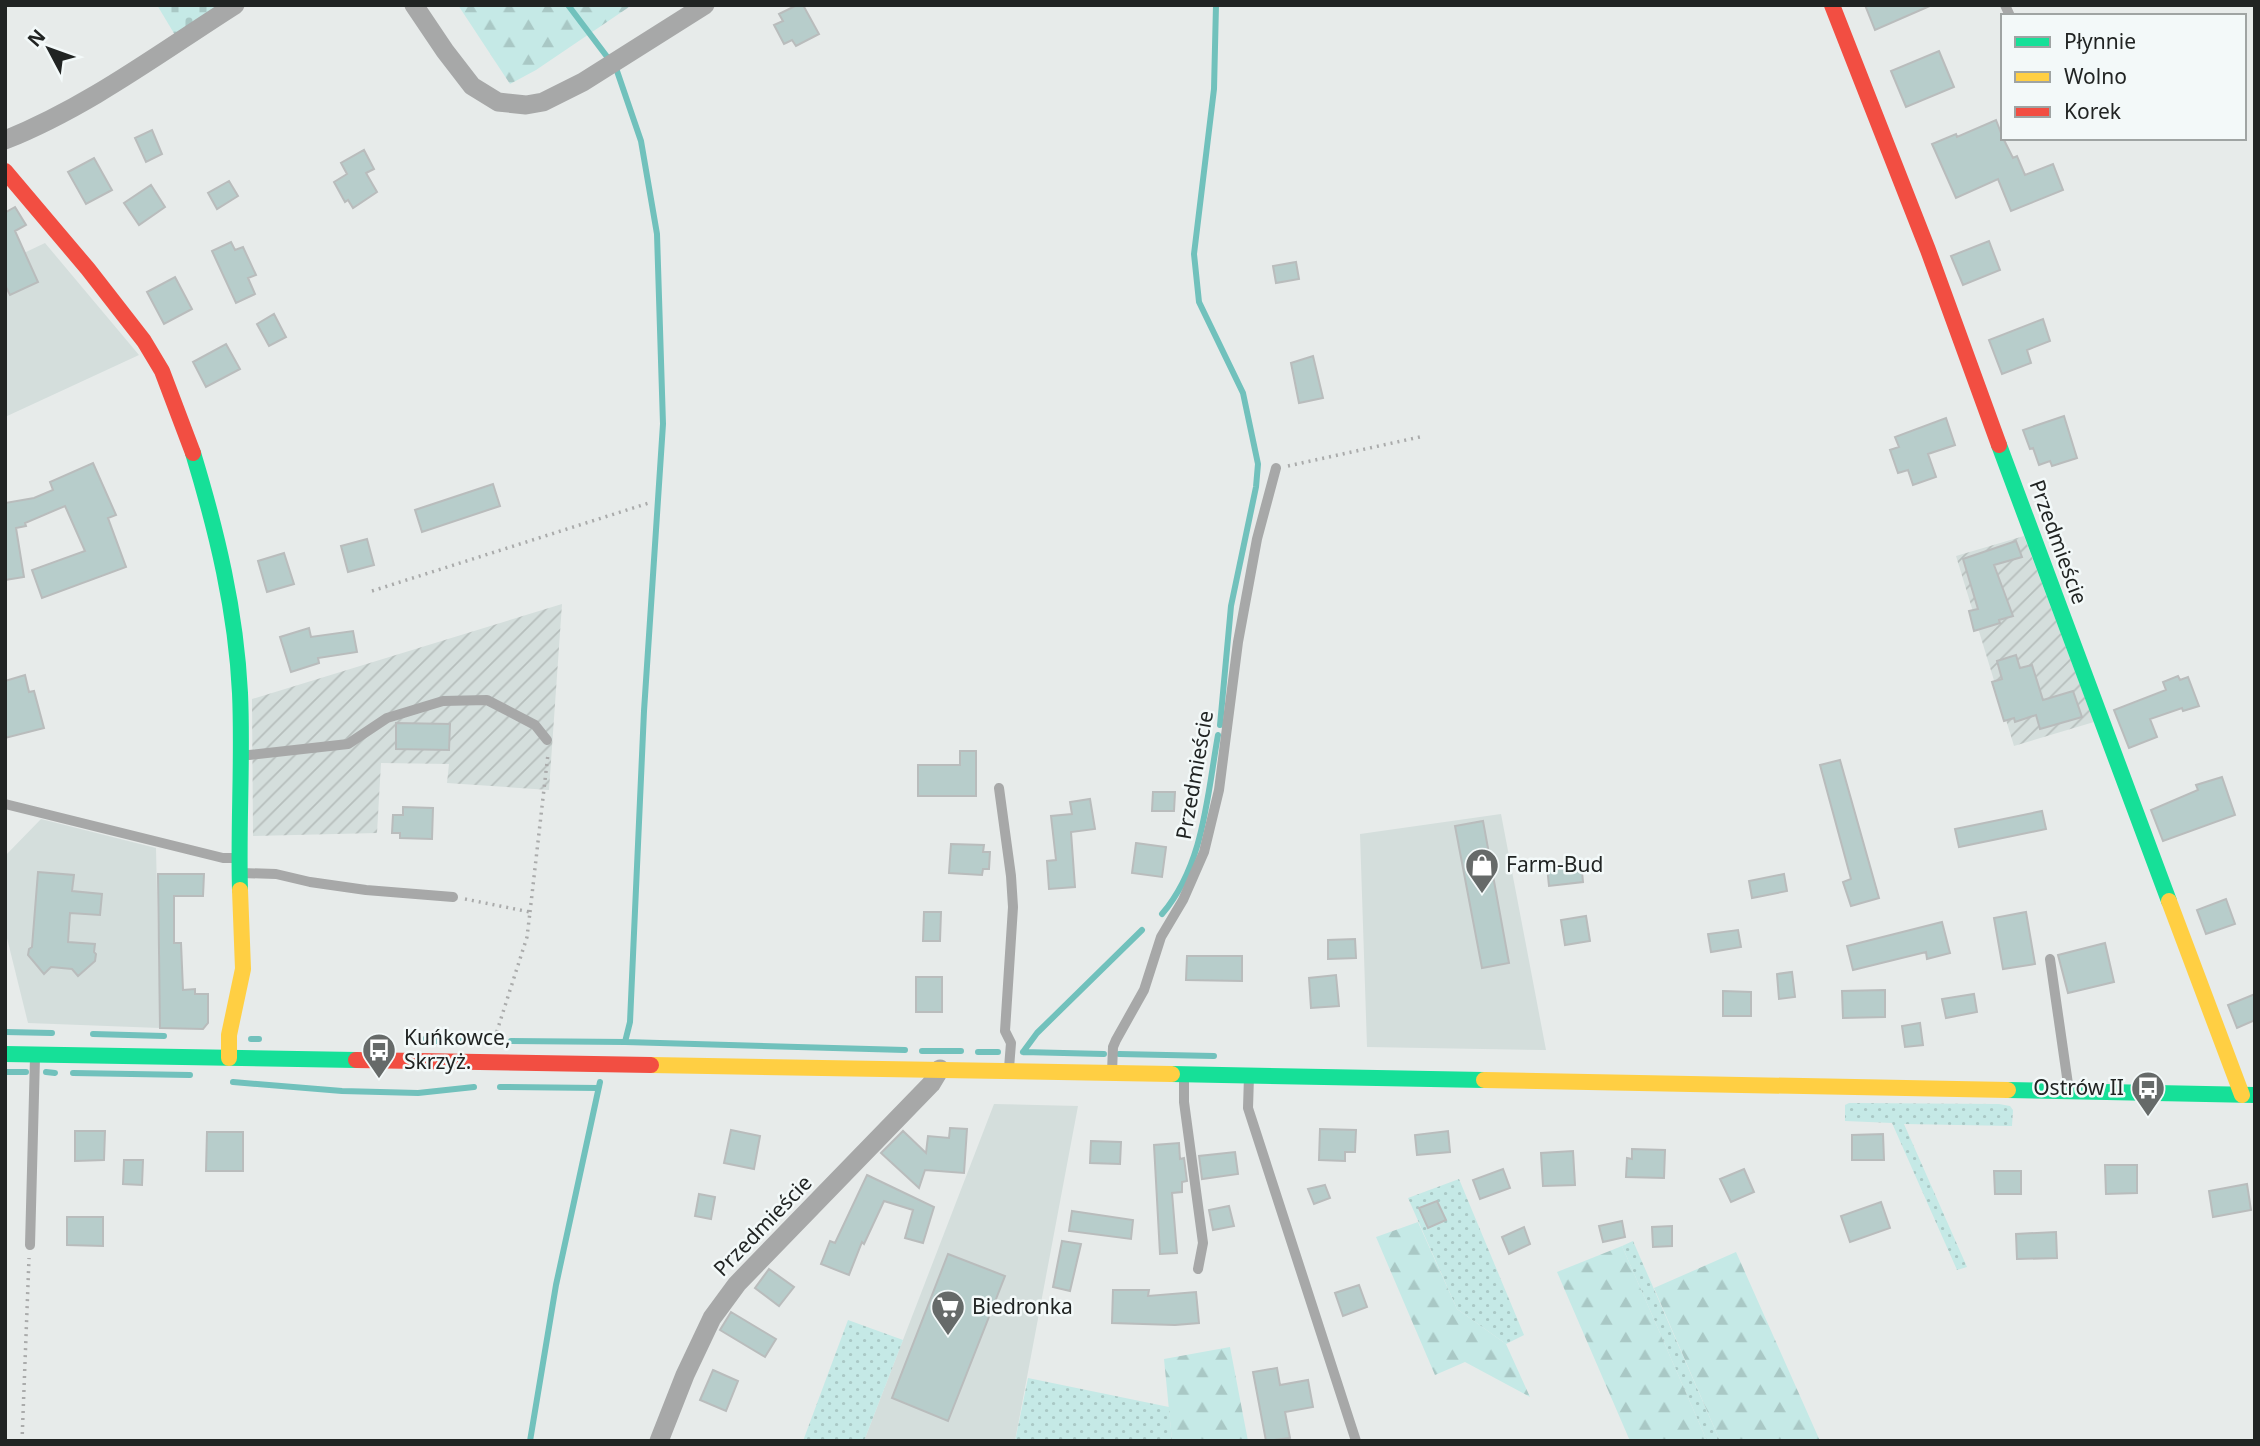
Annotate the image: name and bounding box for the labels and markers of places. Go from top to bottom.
shop icon: Farm-Bud [1463,846,1501,895]
place label: Farm-Bud [1506,850,1603,878]
place label: Kuńkowce, Skrzyż. [404,1023,511,1075]
bus stop icon: Kuńkowce, Skrzyż. [360,1031,398,1080]
bus stop icon: Ostrów II [2129,1069,2167,1118]
place label: Ostrów II [2033,1073,2124,1101]
supermarket icon: Biedronka [929,1288,967,1337]
place label: Biedronka [972,1292,1073,1320]

